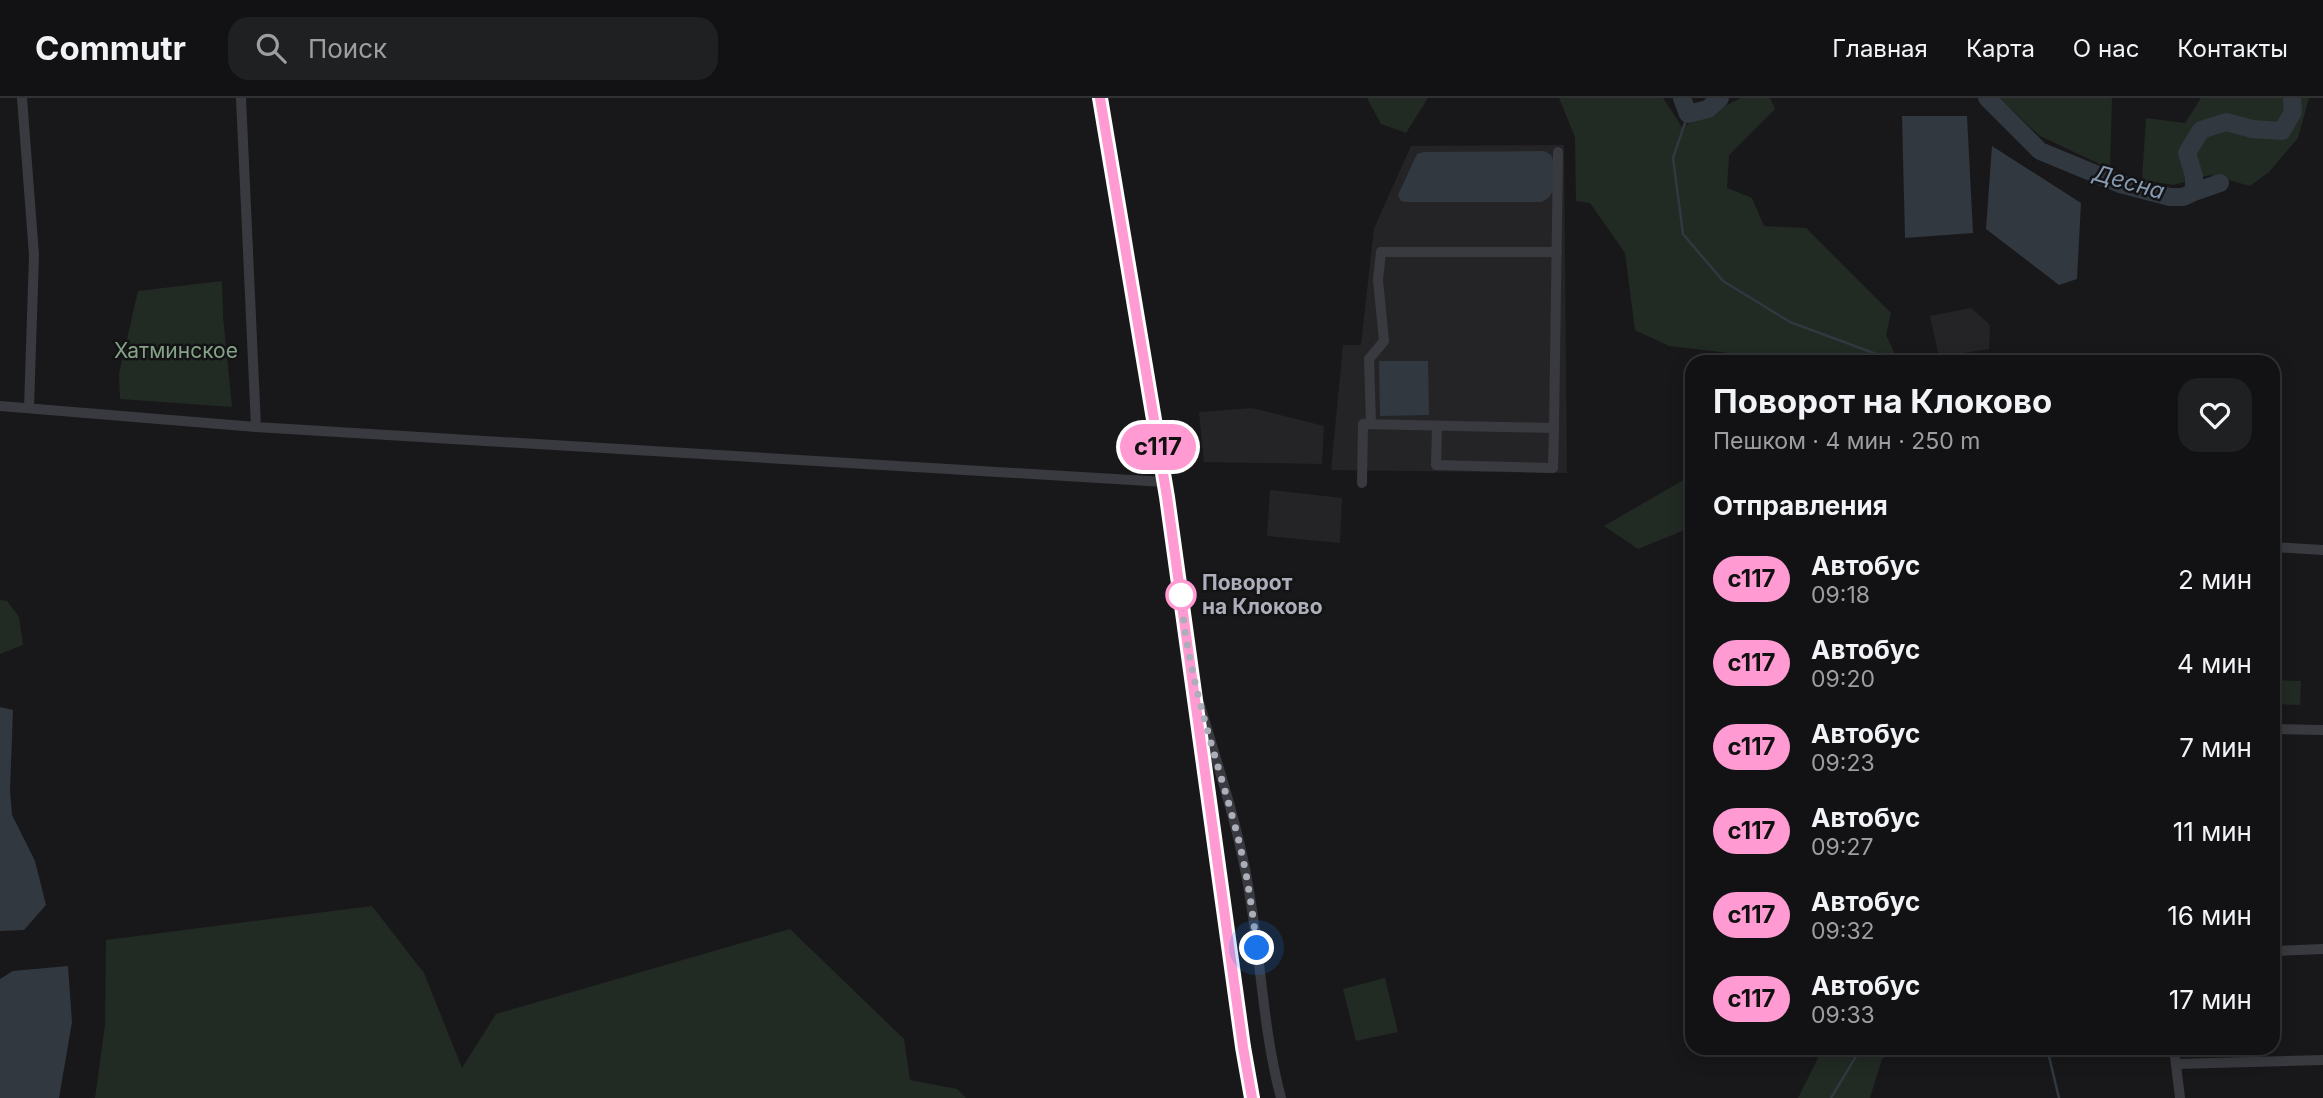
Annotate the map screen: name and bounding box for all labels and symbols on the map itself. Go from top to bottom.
water label: Десна [2089,158,2168,206]
park label: Хатминское [114,338,238,363]
line badge: с117 [1109,424,1207,470]
place label: Поворот на Клоково [1202,570,1323,619]
marker: Поворот на Клоково [1166,580,1196,610]
your location [1239,930,1274,965]

